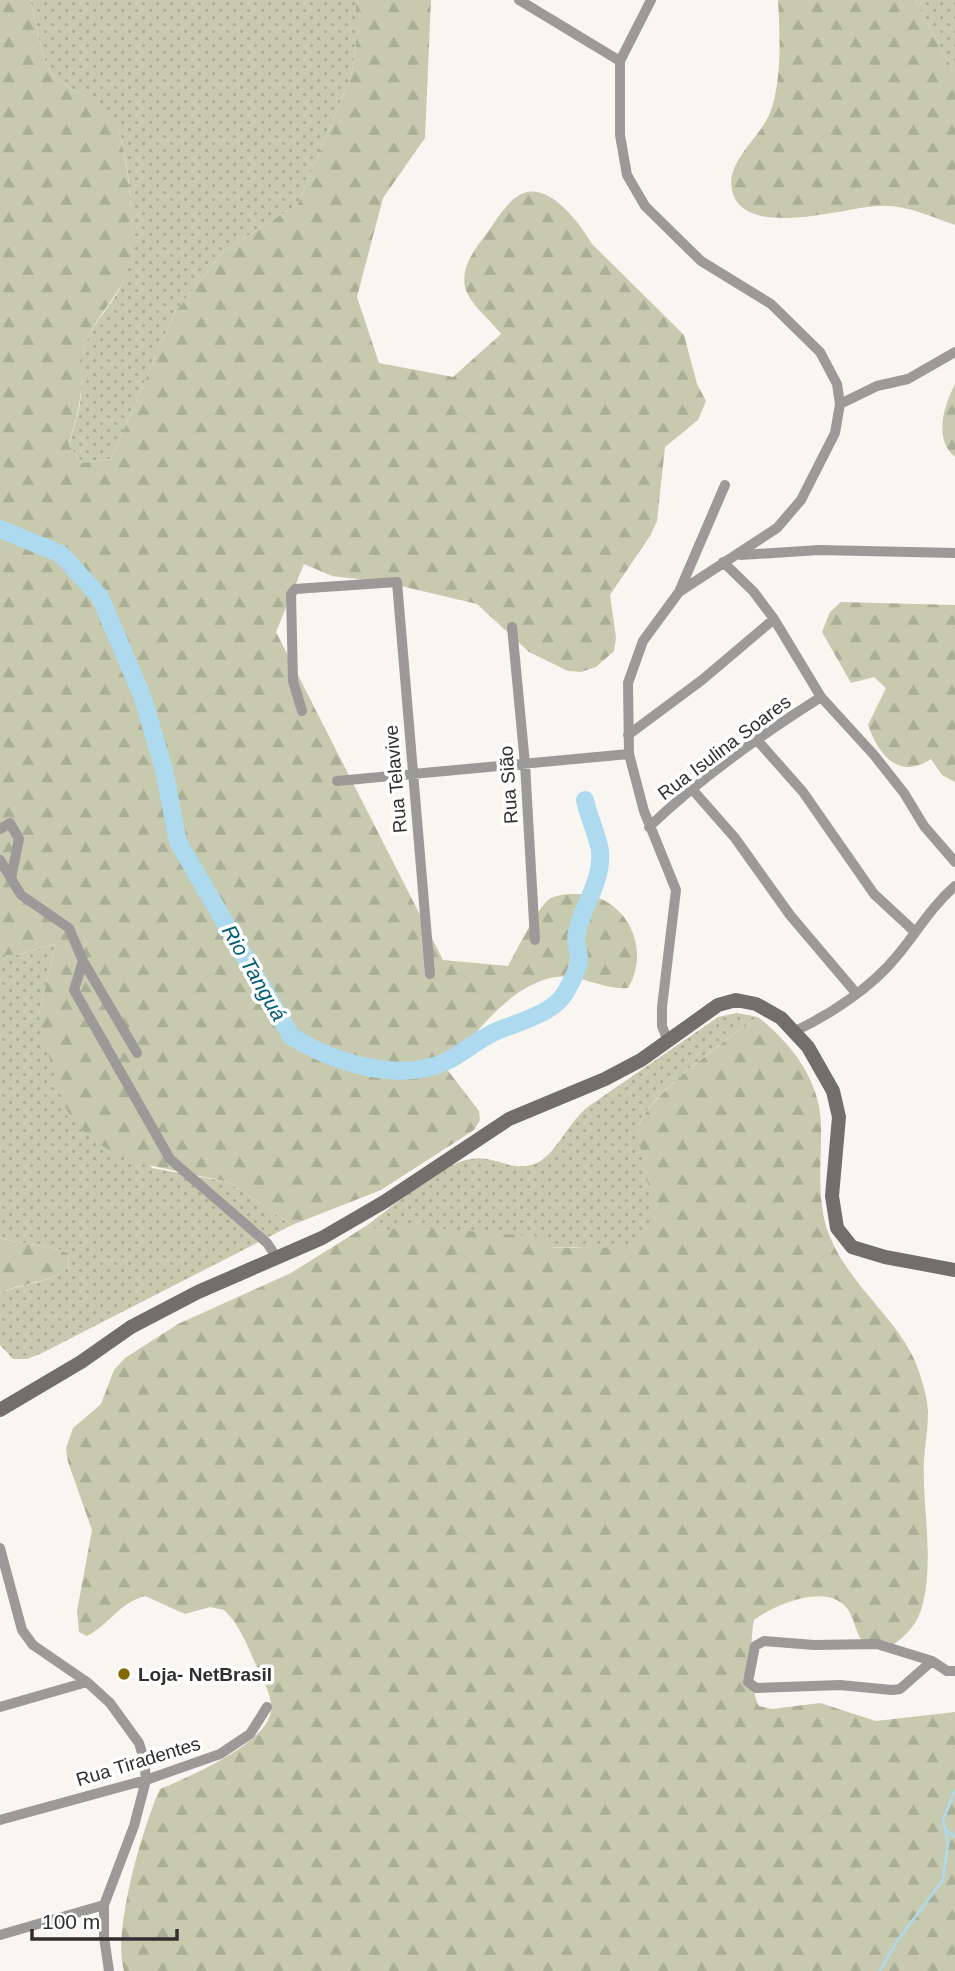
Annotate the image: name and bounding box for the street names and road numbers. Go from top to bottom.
street label: Rua Isulina Soares [654,691,795,804]
street label: Rua Telavive [380,724,411,834]
street label: Rua Sião [495,745,522,825]
street label: Rua Tiradentes [73,1733,203,1790]

